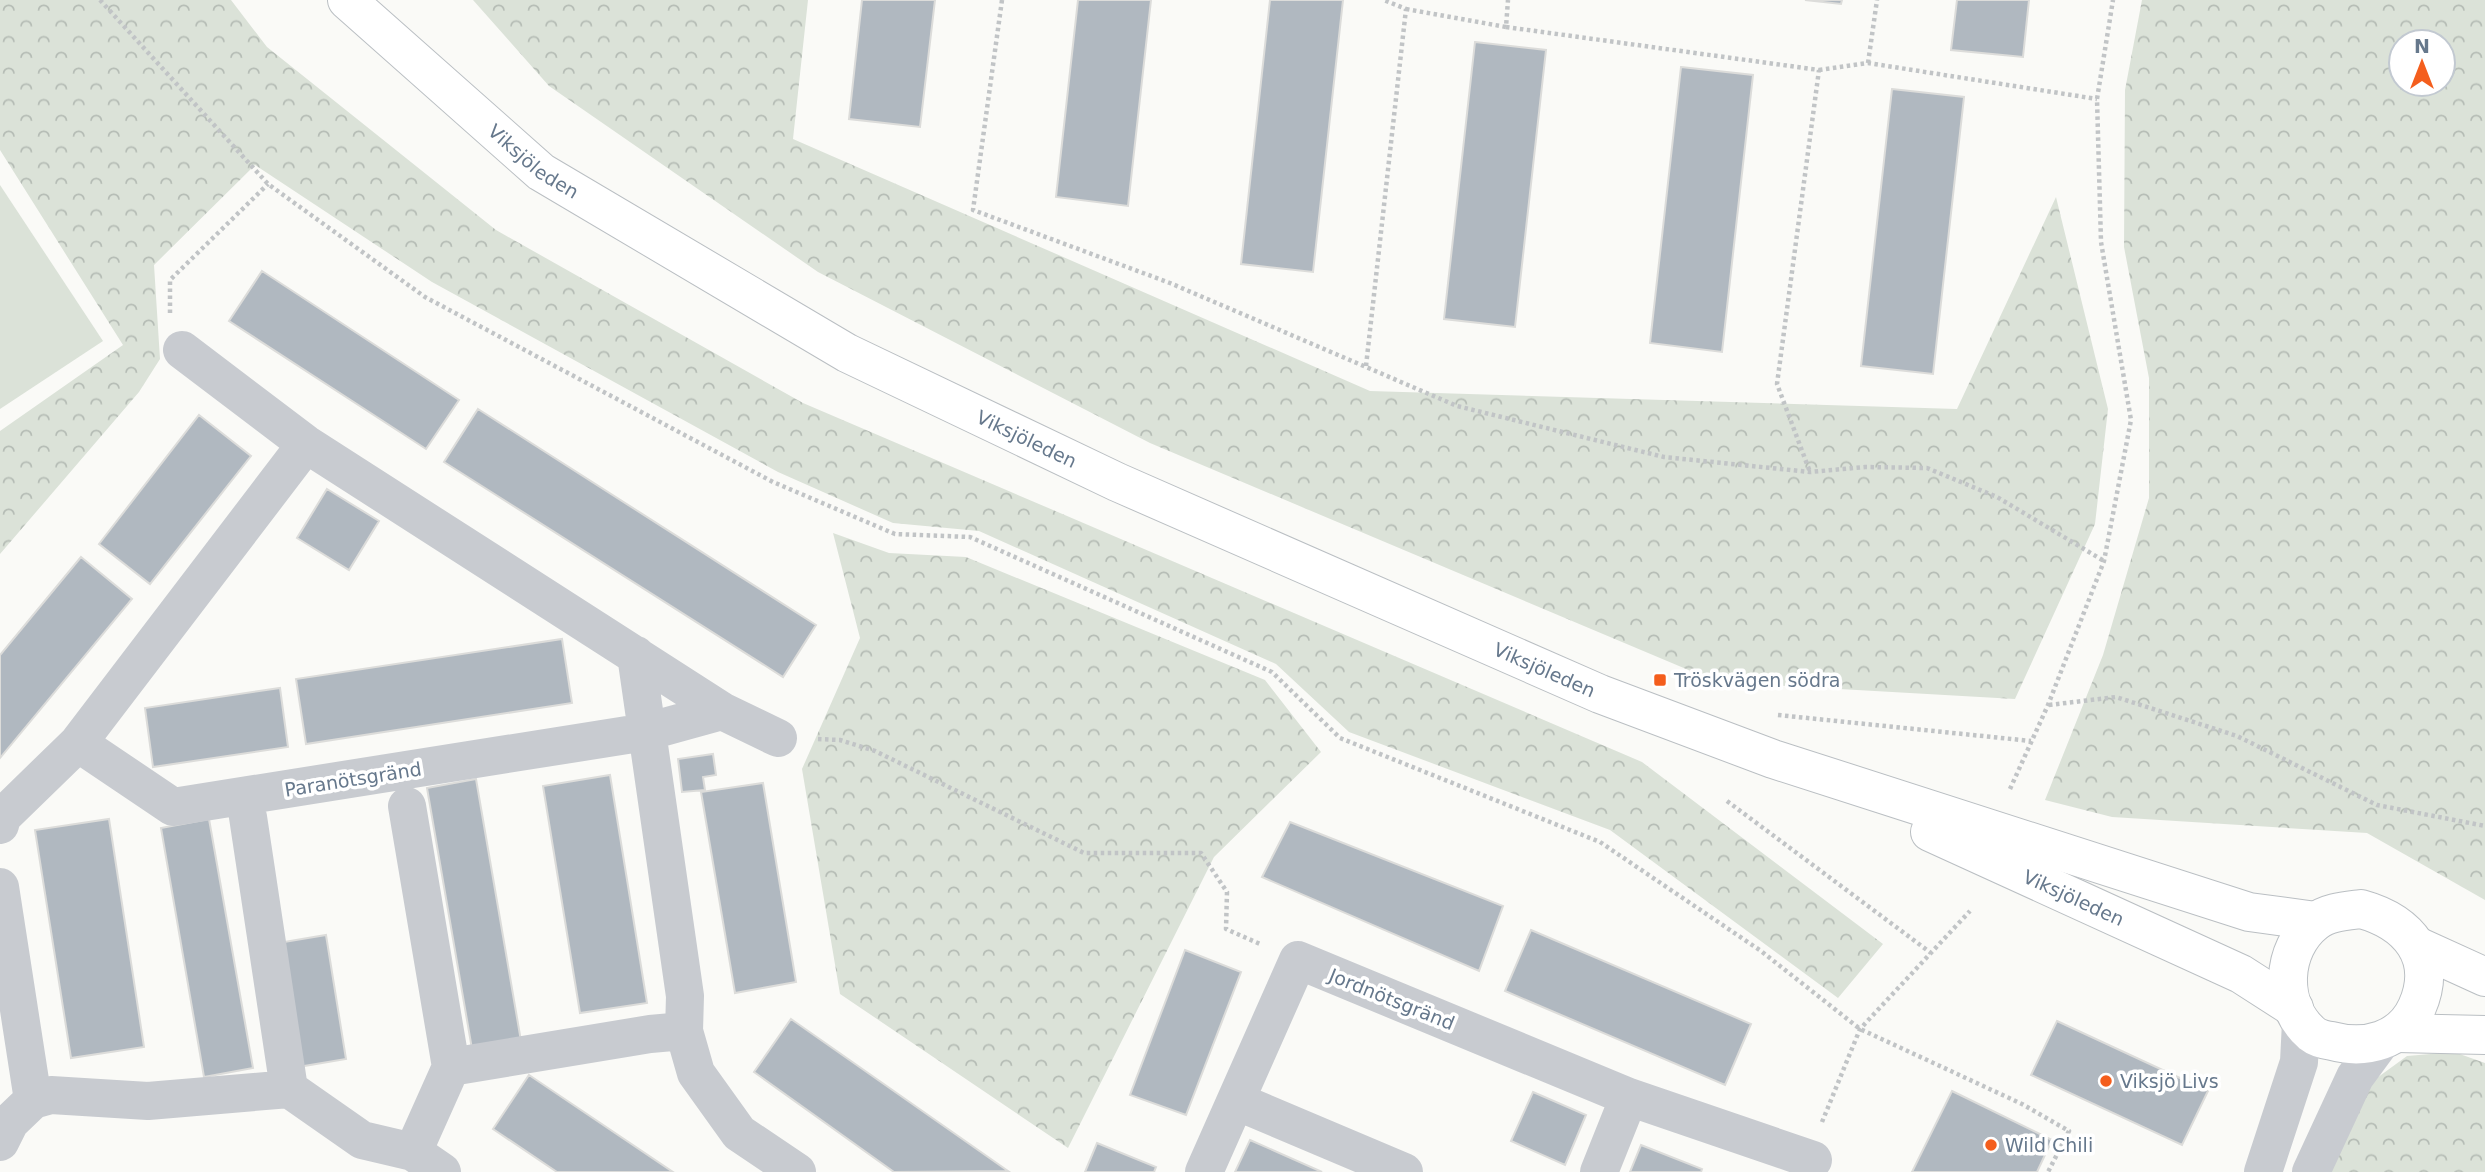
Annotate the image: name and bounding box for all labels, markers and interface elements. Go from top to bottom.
north arrow [2387,28,2457,98]
text: N [2414,35,2430,57]
street label: Viksjöleden [484,120,583,203]
street label: Viksjöleden [973,406,1080,472]
street label: Viksjöleden [1491,638,1599,702]
place label: Tröskvägen södra [1673,669,1841,691]
marker: Tröskvägen södra [1652,672,1668,688]
street label: Paranötsgränd [283,757,423,801]
street label: Viksjöleden [2020,865,2128,930]
street label: Jordnötsgränd [1325,963,1458,1034]
place label: Viksjö Livs [2120,1070,2219,1092]
marker: Viksjö Livs [2098,1073,2114,1089]
place label: Wild Chili [2005,1134,2093,1156]
marker: Wild Chili [1983,1137,1999,1153]

